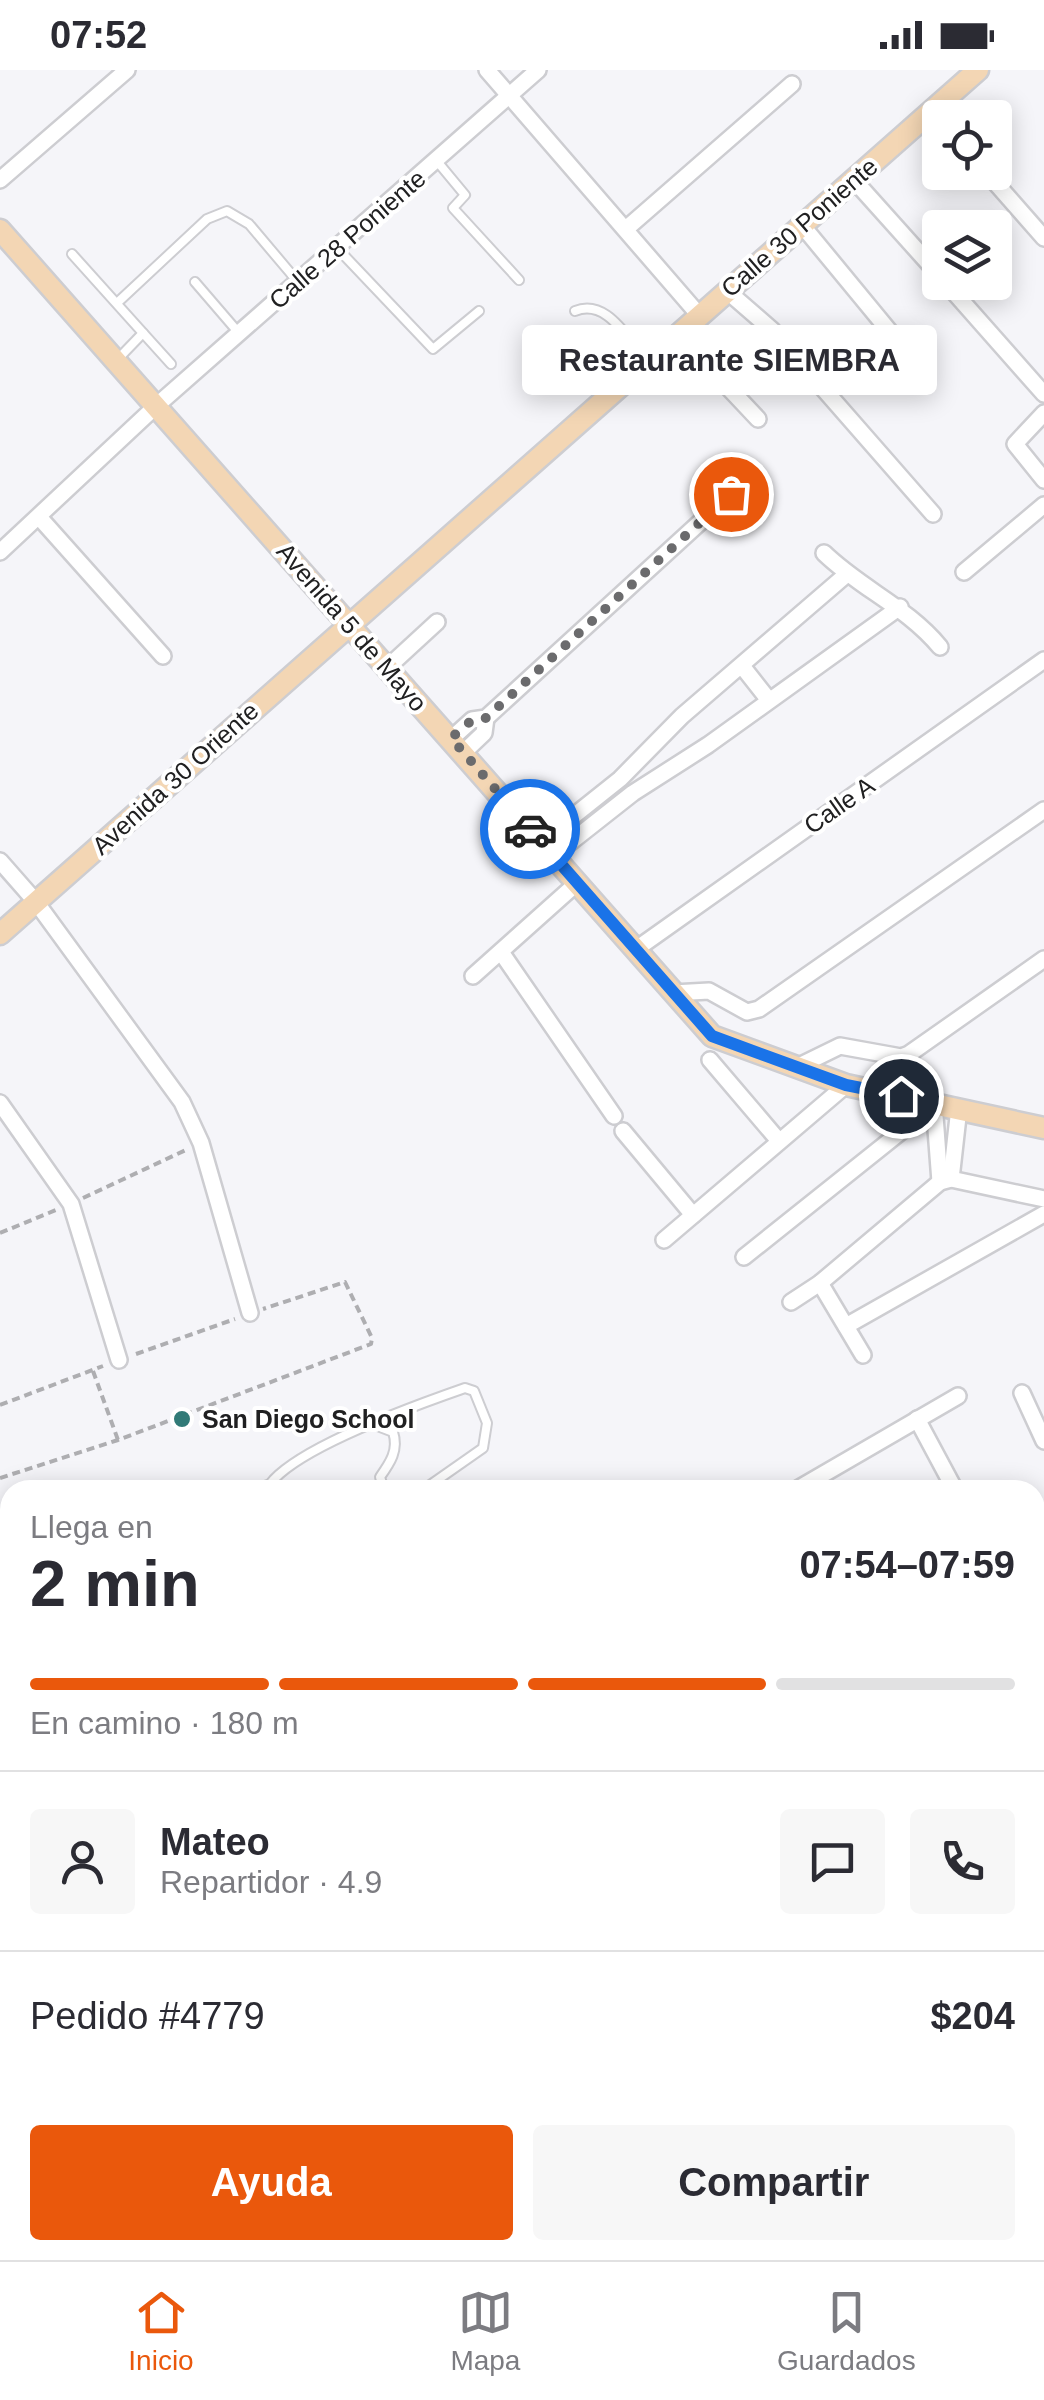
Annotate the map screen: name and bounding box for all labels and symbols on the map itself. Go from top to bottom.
street label: Calle 30 Poniente [715,152,883,302]
street label: Calle 28 Poniente [263,164,431,314]
callout: Restaurante SIEMBRA [524,324,938,394]
pin [689,452,774,537]
street label: Avenida 5 de Mayo [271,537,433,717]
street label: Avenida 30 Oriente [86,696,264,860]
street label: Calle A [799,771,880,839]
courier [480,779,580,879]
pin [859,1054,944,1139]
place label: San Diego School [202,1405,415,1433]
marker: San Diego School [171,1408,193,1430]

